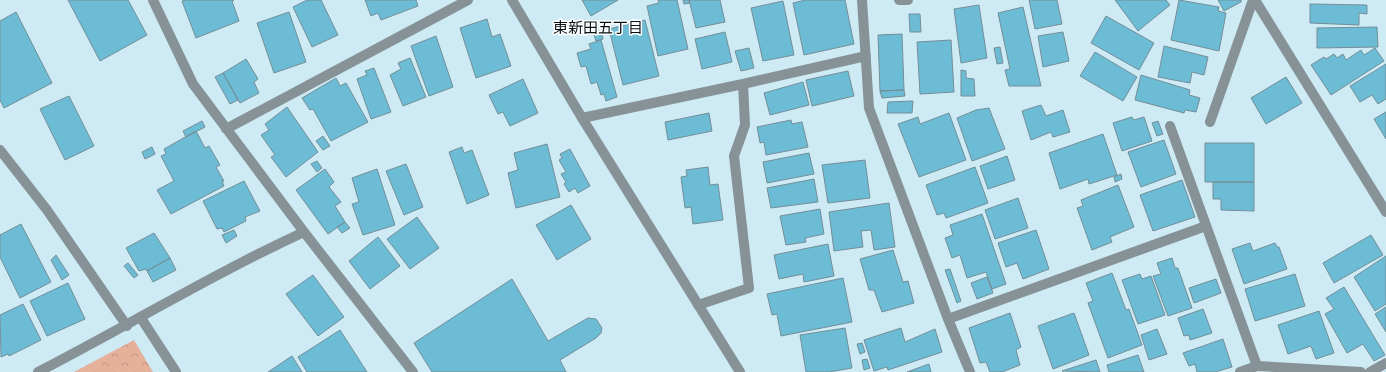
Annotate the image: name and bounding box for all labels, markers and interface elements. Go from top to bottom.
district label: 東新田五丁目 [553,17,643,39]

